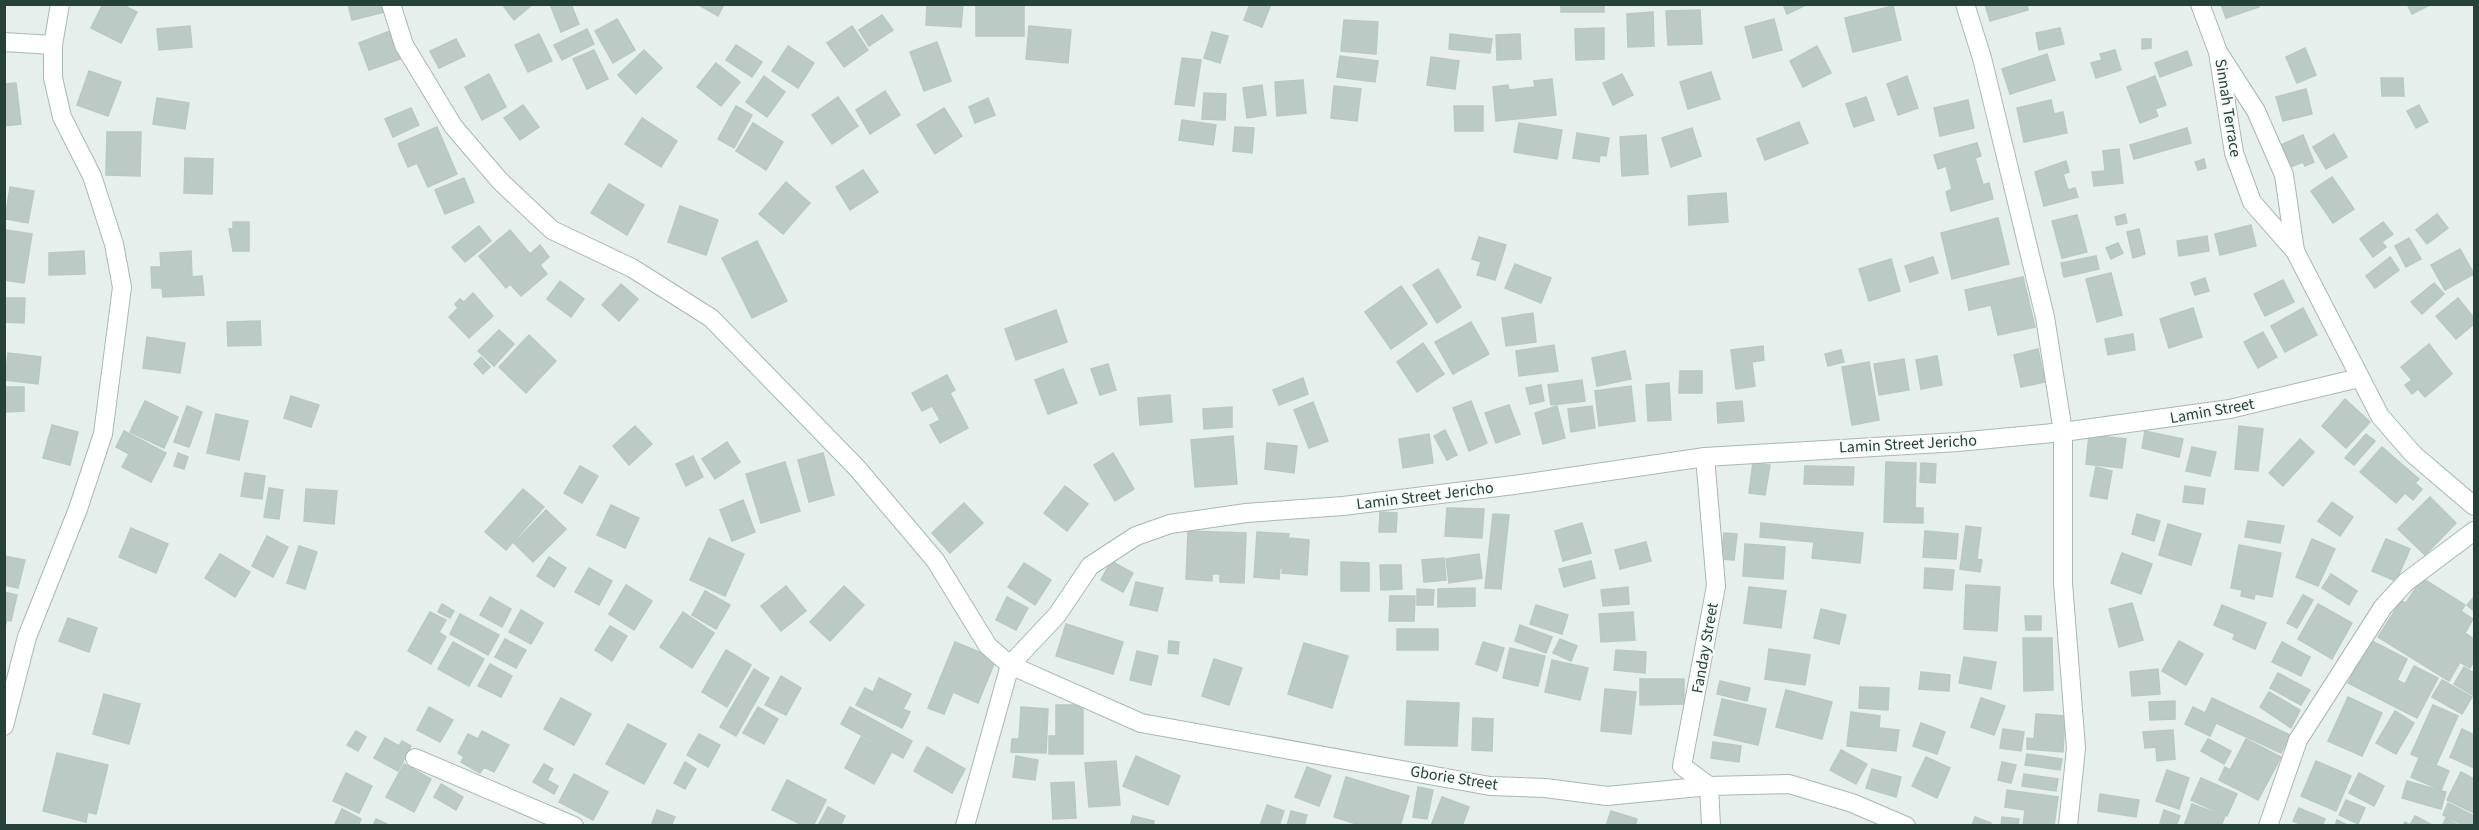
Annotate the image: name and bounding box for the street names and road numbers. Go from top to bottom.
street label: Sinnah Terrace [2209,57,2247,159]
street label: Lamin Street [2168,393,2256,429]
street label: Lamin Street Jericho [1838,429,1978,459]
street label: Lamin Street Jericho [1355,477,1495,515]
street label: Fanday Street [1686,600,1724,695]
street label: Gborie Street [1409,760,1500,796]

